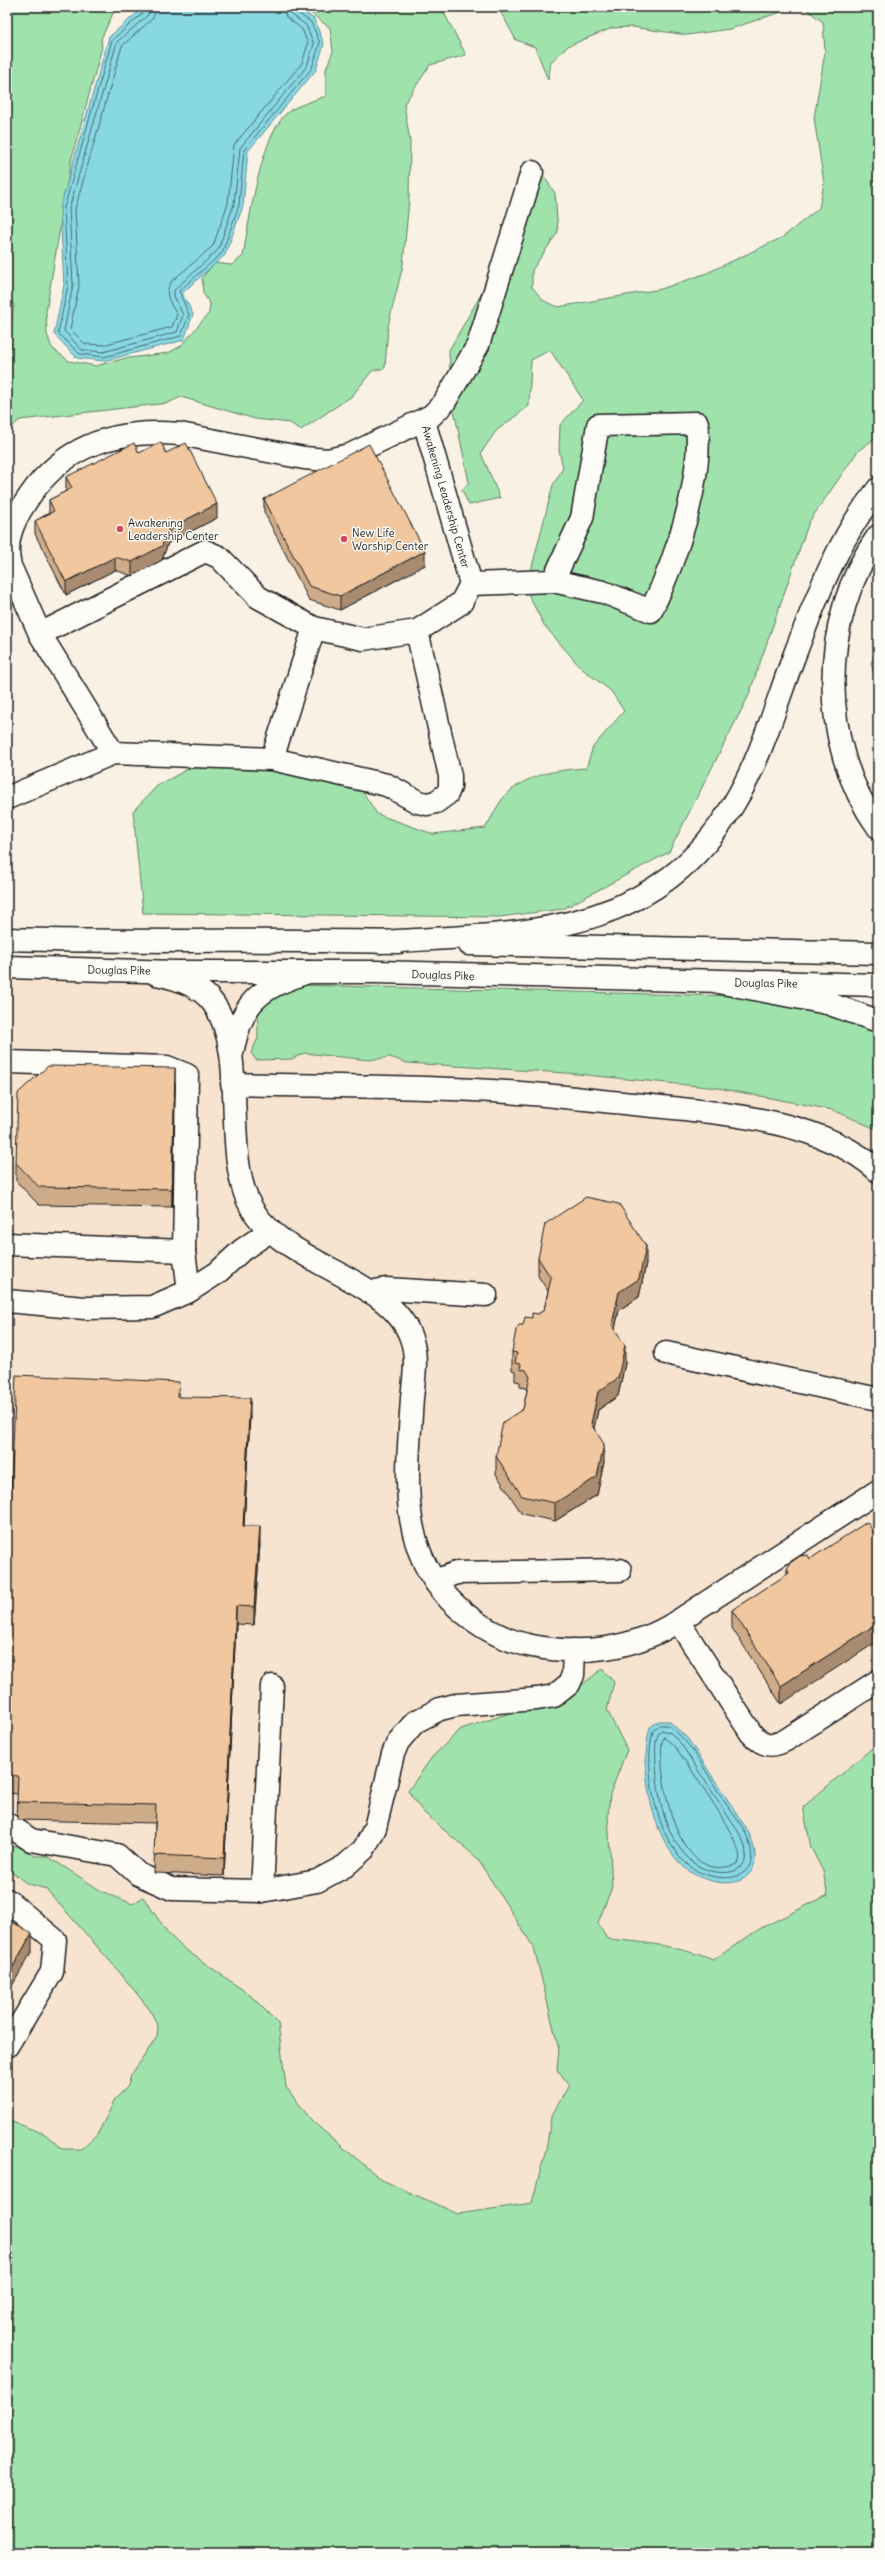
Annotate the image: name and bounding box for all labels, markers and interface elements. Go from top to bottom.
street label: Awakening Leadership Center [419,424,473,570]
place label: Awakening Leadership Center [128,516,219,543]
marker: Awakening Leadership Center [115,524,125,534]
place label: New Life Worship Center [352,526,429,553]
marker: New Life Worship Center [339,534,349,544]
street label: Douglas Pike [87,962,151,978]
street label: Douglas Pike [411,967,475,983]
street label: Douglas Pike [734,975,798,991]

